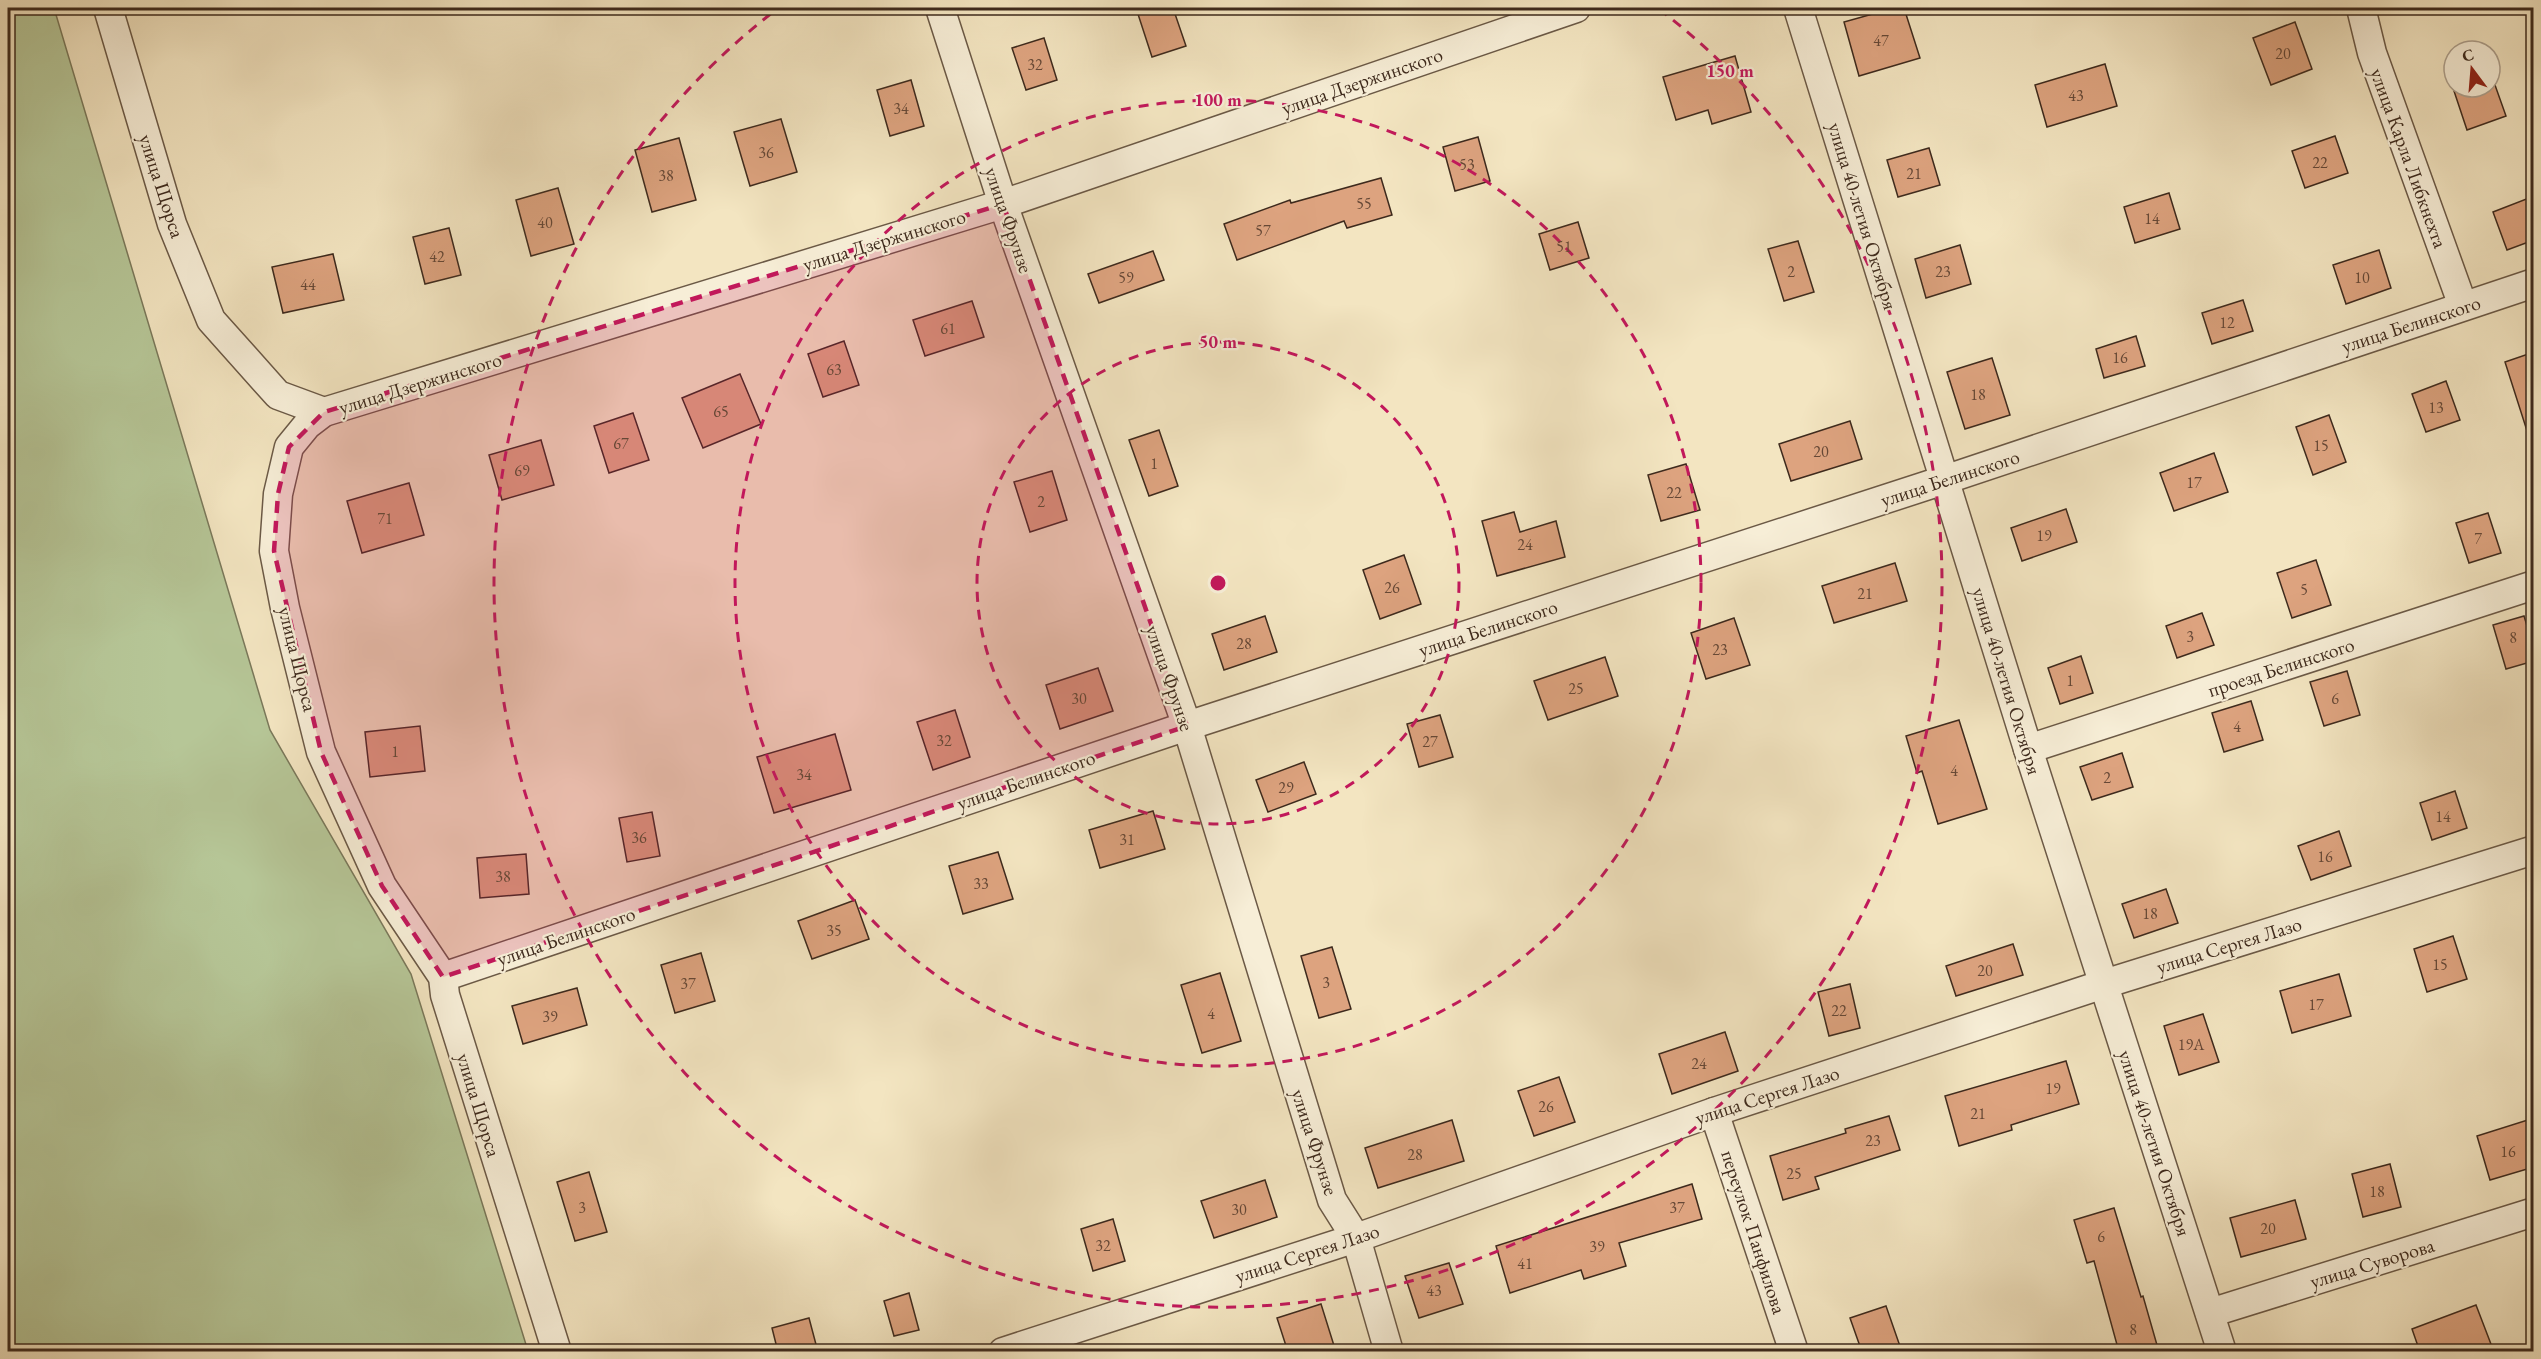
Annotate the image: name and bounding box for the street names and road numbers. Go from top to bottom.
street label: улица Дзержинского [1278,41,1446,121]
street label: улица Карла Либкнехта [2364,64,2454,252]
street label: улица 40-летия Октября [1822,119,1904,313]
street label: улица Щорса [133,131,191,241]
street label: улица Фрунзе [979,164,1039,277]
street label: улица Дзержинского [799,203,969,277]
street label: улица Белинского [2338,289,2484,359]
street label: улица Дзержинского [335,346,505,420]
street label: улица Белинского [1877,443,2023,513]
street label: улица 40-летия Октября [1966,584,2048,778]
street label: улица Белинского [1415,593,1561,663]
street label: улица Щорса [272,604,324,714]
street label: улица Фрунзе [1140,622,1200,735]
street label: проезд Белинского [2204,631,2358,703]
street label: улица Белинского [953,744,1099,816]
street label: улица Белинского [493,900,639,972]
street label: улица Сергея Лазо [2153,911,2305,979]
street label: улица 40-летия Октября [2113,1047,2197,1240]
street label: улица Щорса [451,1050,507,1160]
street label: улица Сергея Лазо [1691,1059,1843,1131]
street label: улица Фрунзе [1286,1085,1344,1199]
street label: переулок Панфилова [1715,1147,1793,1317]
street label: улица Сергея Лазо [1231,1217,1383,1289]
street label: улица Суворова [2307,1232,2437,1294]

